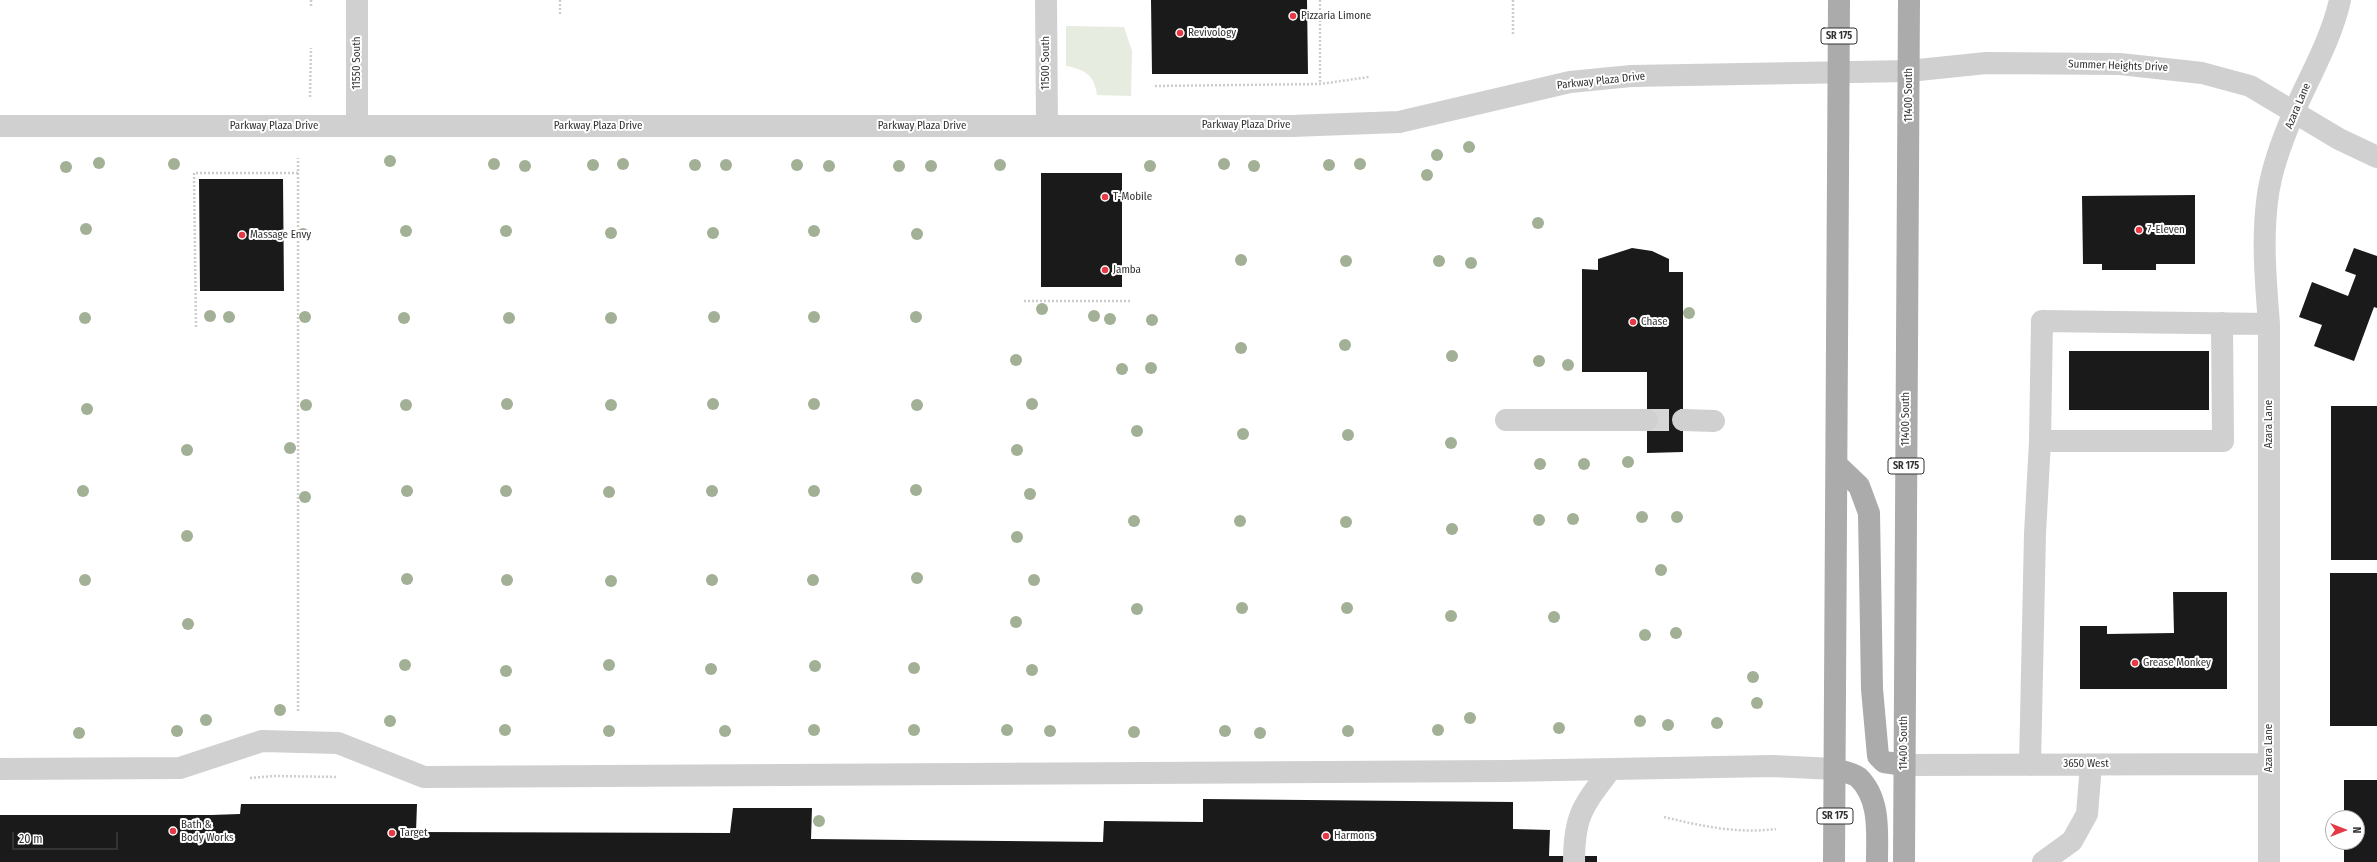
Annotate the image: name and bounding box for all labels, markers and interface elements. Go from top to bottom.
place label: Pizzaria Limone [1301,9,1371,23]
marker: Pizzaria Limone [1288,11,1298,21]
place label: Revivology [1188,26,1236,40]
marker: Revivology [1175,28,1185,38]
road number: SR 175 [1821,28,1857,44]
street label: 11550 South [350,36,364,90]
street label: 11500 South [1039,36,1053,90]
street label: Summer Heights Drive [2068,58,2168,74]
street label: 11400 South [1902,68,1916,122]
street label: Parkway Plaza Drive [1556,70,1646,92]
street label: Azara Lane [2282,81,2314,131]
street label: Parkway Plaza Drive [1202,118,1290,132]
street label: Parkway Plaza Drive [230,119,318,133]
street label: Parkway Plaza Drive [554,119,642,133]
street label: Parkway Plaza Drive [878,119,966,133]
place label: T-Mobile [1113,190,1152,204]
marker: T-Mobile [1100,192,1110,202]
place label: 7-Eleven [2147,223,2185,237]
marker: 7-Eleven [2134,225,2144,235]
place label: Massage Envy [250,228,311,242]
marker: Massage Envy [237,230,247,240]
place label: Jamba [1113,263,1141,277]
marker: Jamba [1100,265,1110,275]
place label: Chase [1641,315,1668,329]
marker: Chase [1628,317,1638,327]
street label: 11400 South [1899,392,1913,446]
street label: Azara Lane [2262,400,2276,448]
road number: SR 175 [1888,458,1924,474]
place label: Grease Monkey [2143,656,2211,670]
marker: Grease Monkey [2130,658,2140,668]
street label: 11400 South [1897,716,1911,770]
street label: Azara Lane [2262,724,2276,772]
street label: 3650 West [2063,757,2109,771]
road number: SR 175 [1817,808,1853,824]
north arrow [2325,810,2365,850]
place label: Bath & Body Works [181,818,234,844]
scale bar [14,824,120,850]
marker: Bath & Body Works [168,826,178,836]
place label: Target [400,826,428,840]
text: N [2350,827,2363,833]
marker: Target [387,828,397,838]
place label: Harmons [1334,829,1375,843]
marker: Harmons [1321,831,1331,841]
text: 20 m [19,832,43,846]

